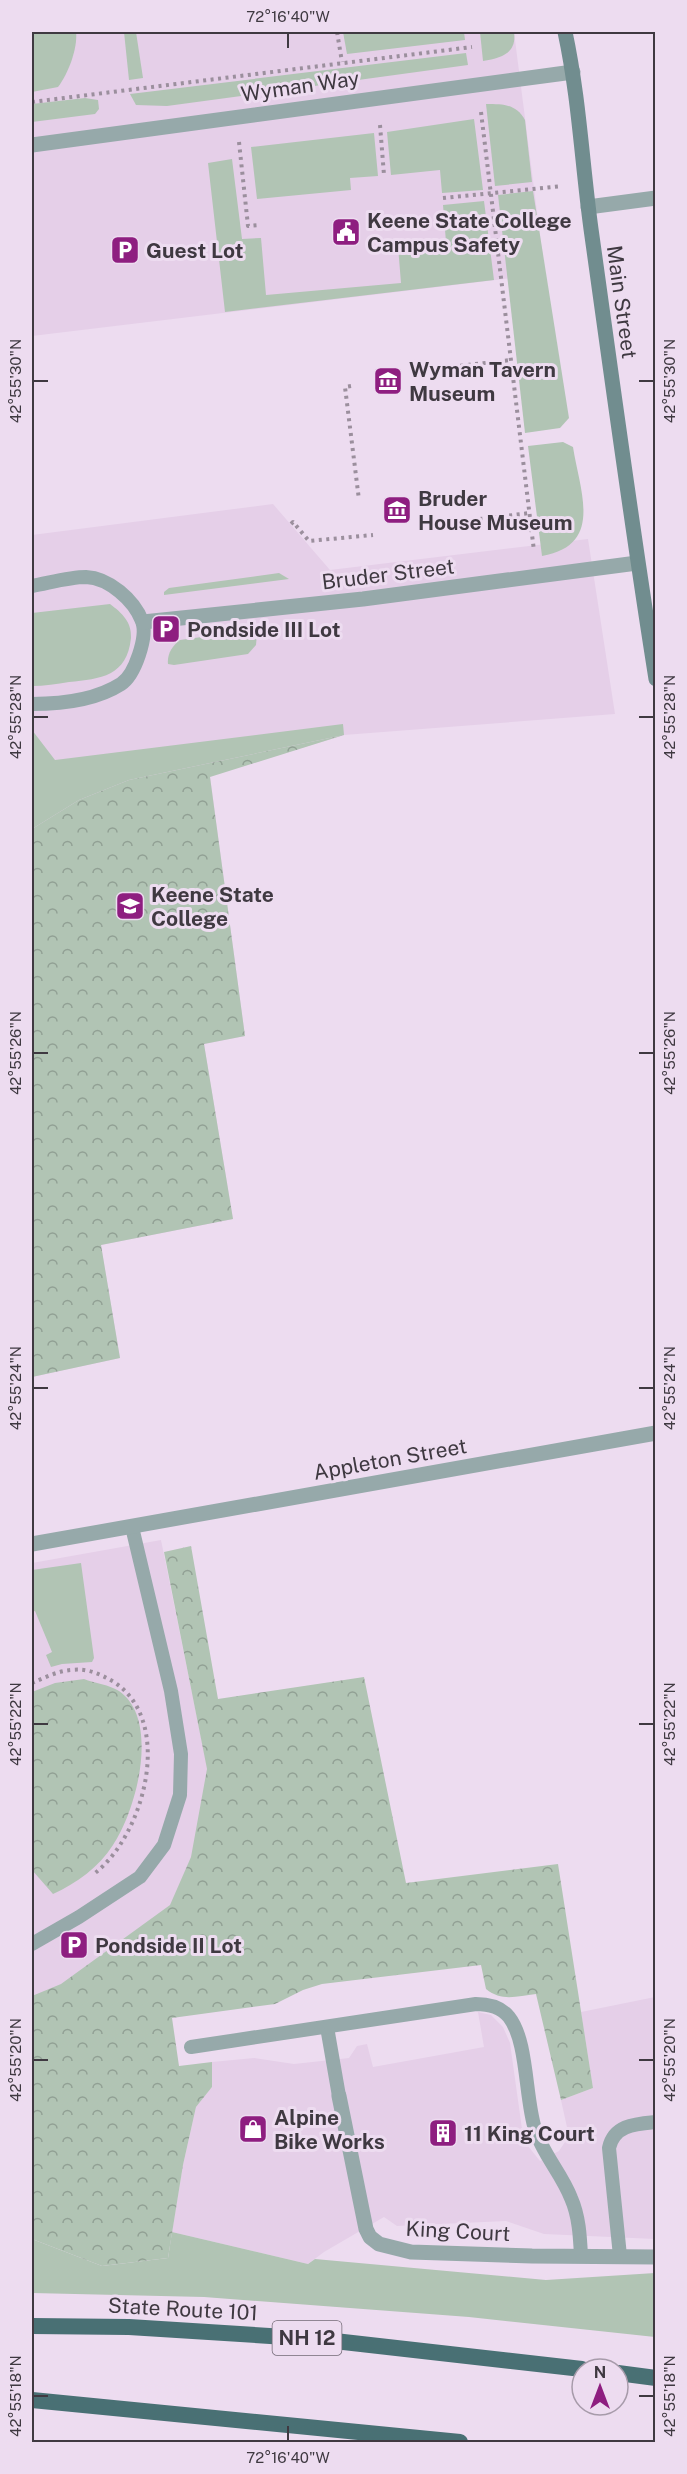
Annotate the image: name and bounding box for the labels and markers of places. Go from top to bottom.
place label: Keene State College Campus Safety [367,208,572,257]
public building icon: Keene State College Campus Safety [330,216,362,248]
parking icon: Guest Lot [109,234,141,266]
place label: Guest Lot [146,238,243,263]
place label: Wyman Tavern Museum [409,357,556,406]
museum icon: Wyman Tavern Museum [372,365,404,397]
place label: Bruder House Museum [418,486,572,535]
museum icon: Bruder House Museum [381,494,413,526]
parking icon: Pondside III Lot [150,613,182,645]
place label: Pondside III Lot [187,617,340,642]
place label: Keene State College [151,882,274,931]
school or university icon: Keene State College [114,890,146,922]
parking icon: Pondside II Lot [58,1929,90,1961]
place label: Pondside II Lot [95,1933,242,1958]
place label: Alpine Bike Works [274,2105,385,2154]
shop icon: Alpine Bike Works [237,2113,269,2145]
building icon: 11 King Court [427,2117,459,2149]
place label: 11 King Court [464,2121,595,2146]

